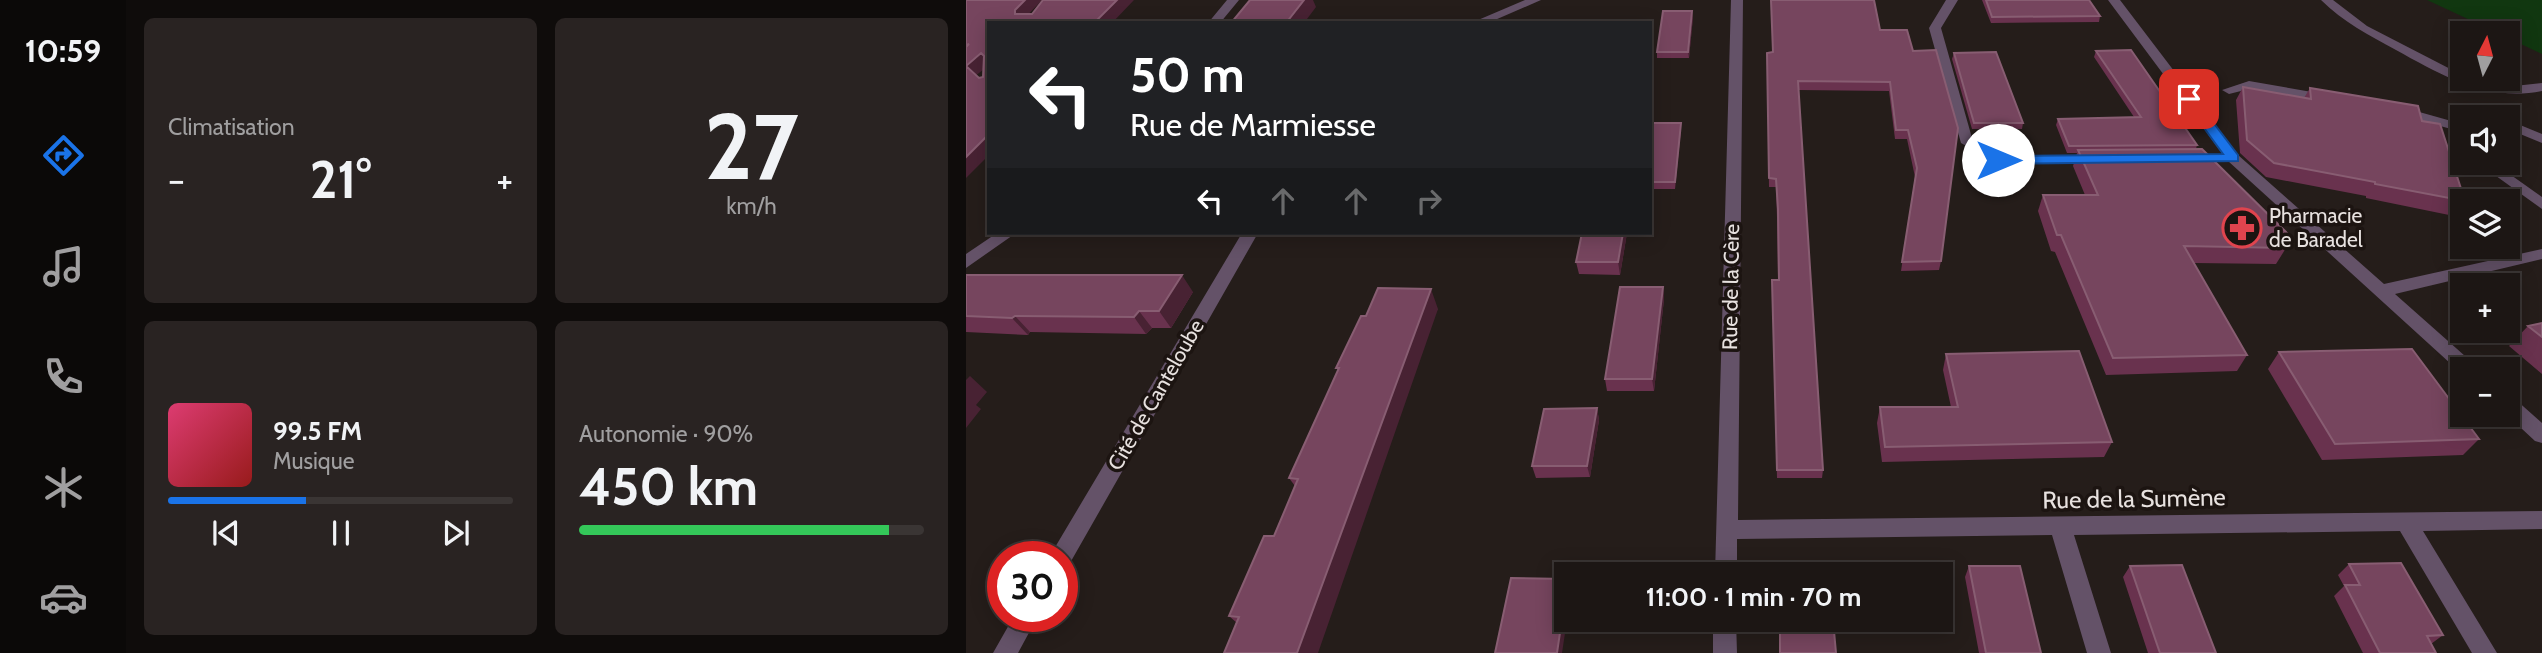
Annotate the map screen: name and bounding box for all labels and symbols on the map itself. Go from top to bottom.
north arrow [2450,21,2520,91]
pin [2159,69,2219,129]
position arrow [1961,123,2035,197]
place label: Pharmacie de Baradel [2269,203,2363,252]
pharmacy icon: Pharmacie de Baradel [2221,207,2263,249]
street label: Rue de la Cère [1717,223,1744,350]
street label: Cité de Canteloube [1102,315,1209,475]
street label: Rue de la Sumène [2042,482,2226,515]
speed limit sign: 30 [987,541,1078,632]

